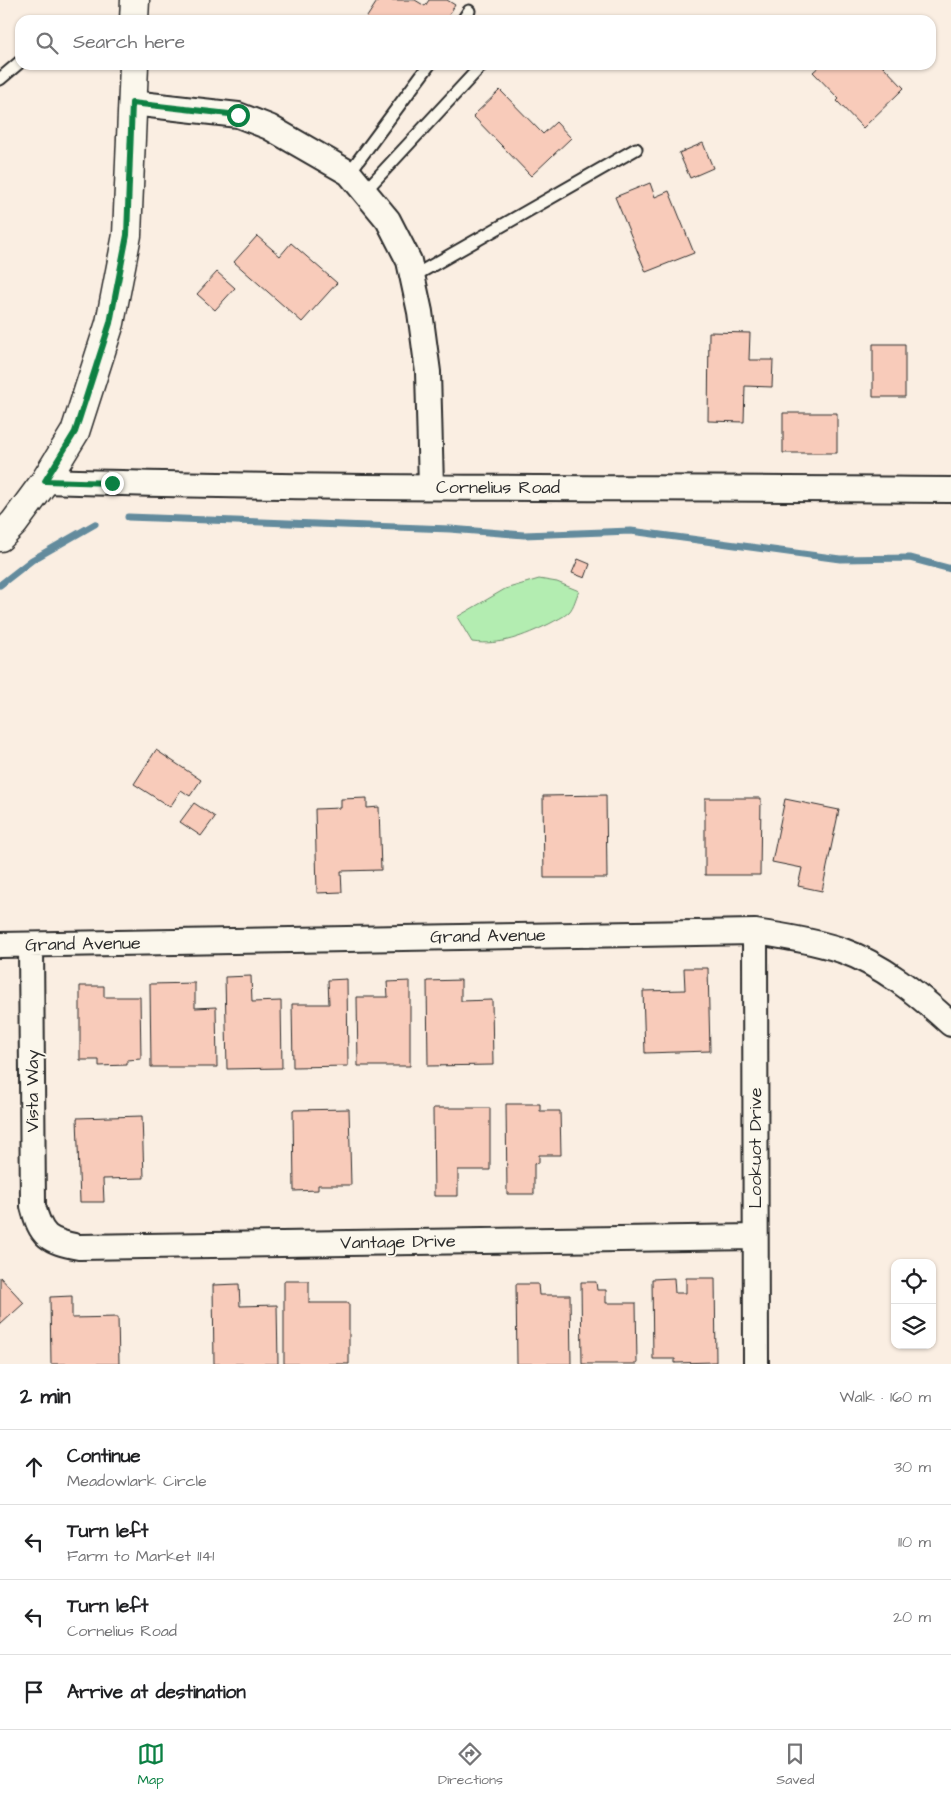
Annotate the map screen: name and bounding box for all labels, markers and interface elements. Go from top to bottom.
search box [15,15,936,70]
icon: search [33,29,61,57]
text: Search here [73,29,185,56]
route start [227,104,250,127]
route end [101,472,124,495]
street label: Cornelius Road [436,475,560,500]
street label: Grand Avenue [430,922,546,950]
street label: Grand Avenue [25,930,141,958]
street label: Vista Way [20,1050,46,1132]
street label: Lookuot Drive [743,1087,768,1208]
street label: Vantage Drive [340,1228,456,1257]
map controls [891,1259,936,1349]
button: locate [891,1259,936,1304]
button: layers [891,1304,936,1349]
text: 2 min [20,1382,70,1411]
text: Walk · 160 m [839,1386,931,1408]
text: Continue [67,1443,141,1470]
icon: ahead [20,1453,48,1481]
text: 30 m [894,1456,931,1478]
text: Meadowlark Circle [67,1470,207,1492]
text: Turn left [67,1518,148,1545]
icon: left [20,1528,48,1556]
text: 110 m [898,1531,931,1553]
text: Farm to Market 1141 [67,1545,214,1567]
text: Turn left [67,1593,148,1620]
icon: left [20,1603,48,1631]
text: 20 m [893,1606,931,1628]
text: Cornelius Road [67,1620,177,1642]
icon: arrive [20,1678,48,1706]
text: Arrive at destination [67,1679,246,1706]
tab: Map [137,1740,165,1790]
tab: Directions [438,1740,503,1790]
tab: Saved [776,1740,814,1790]

